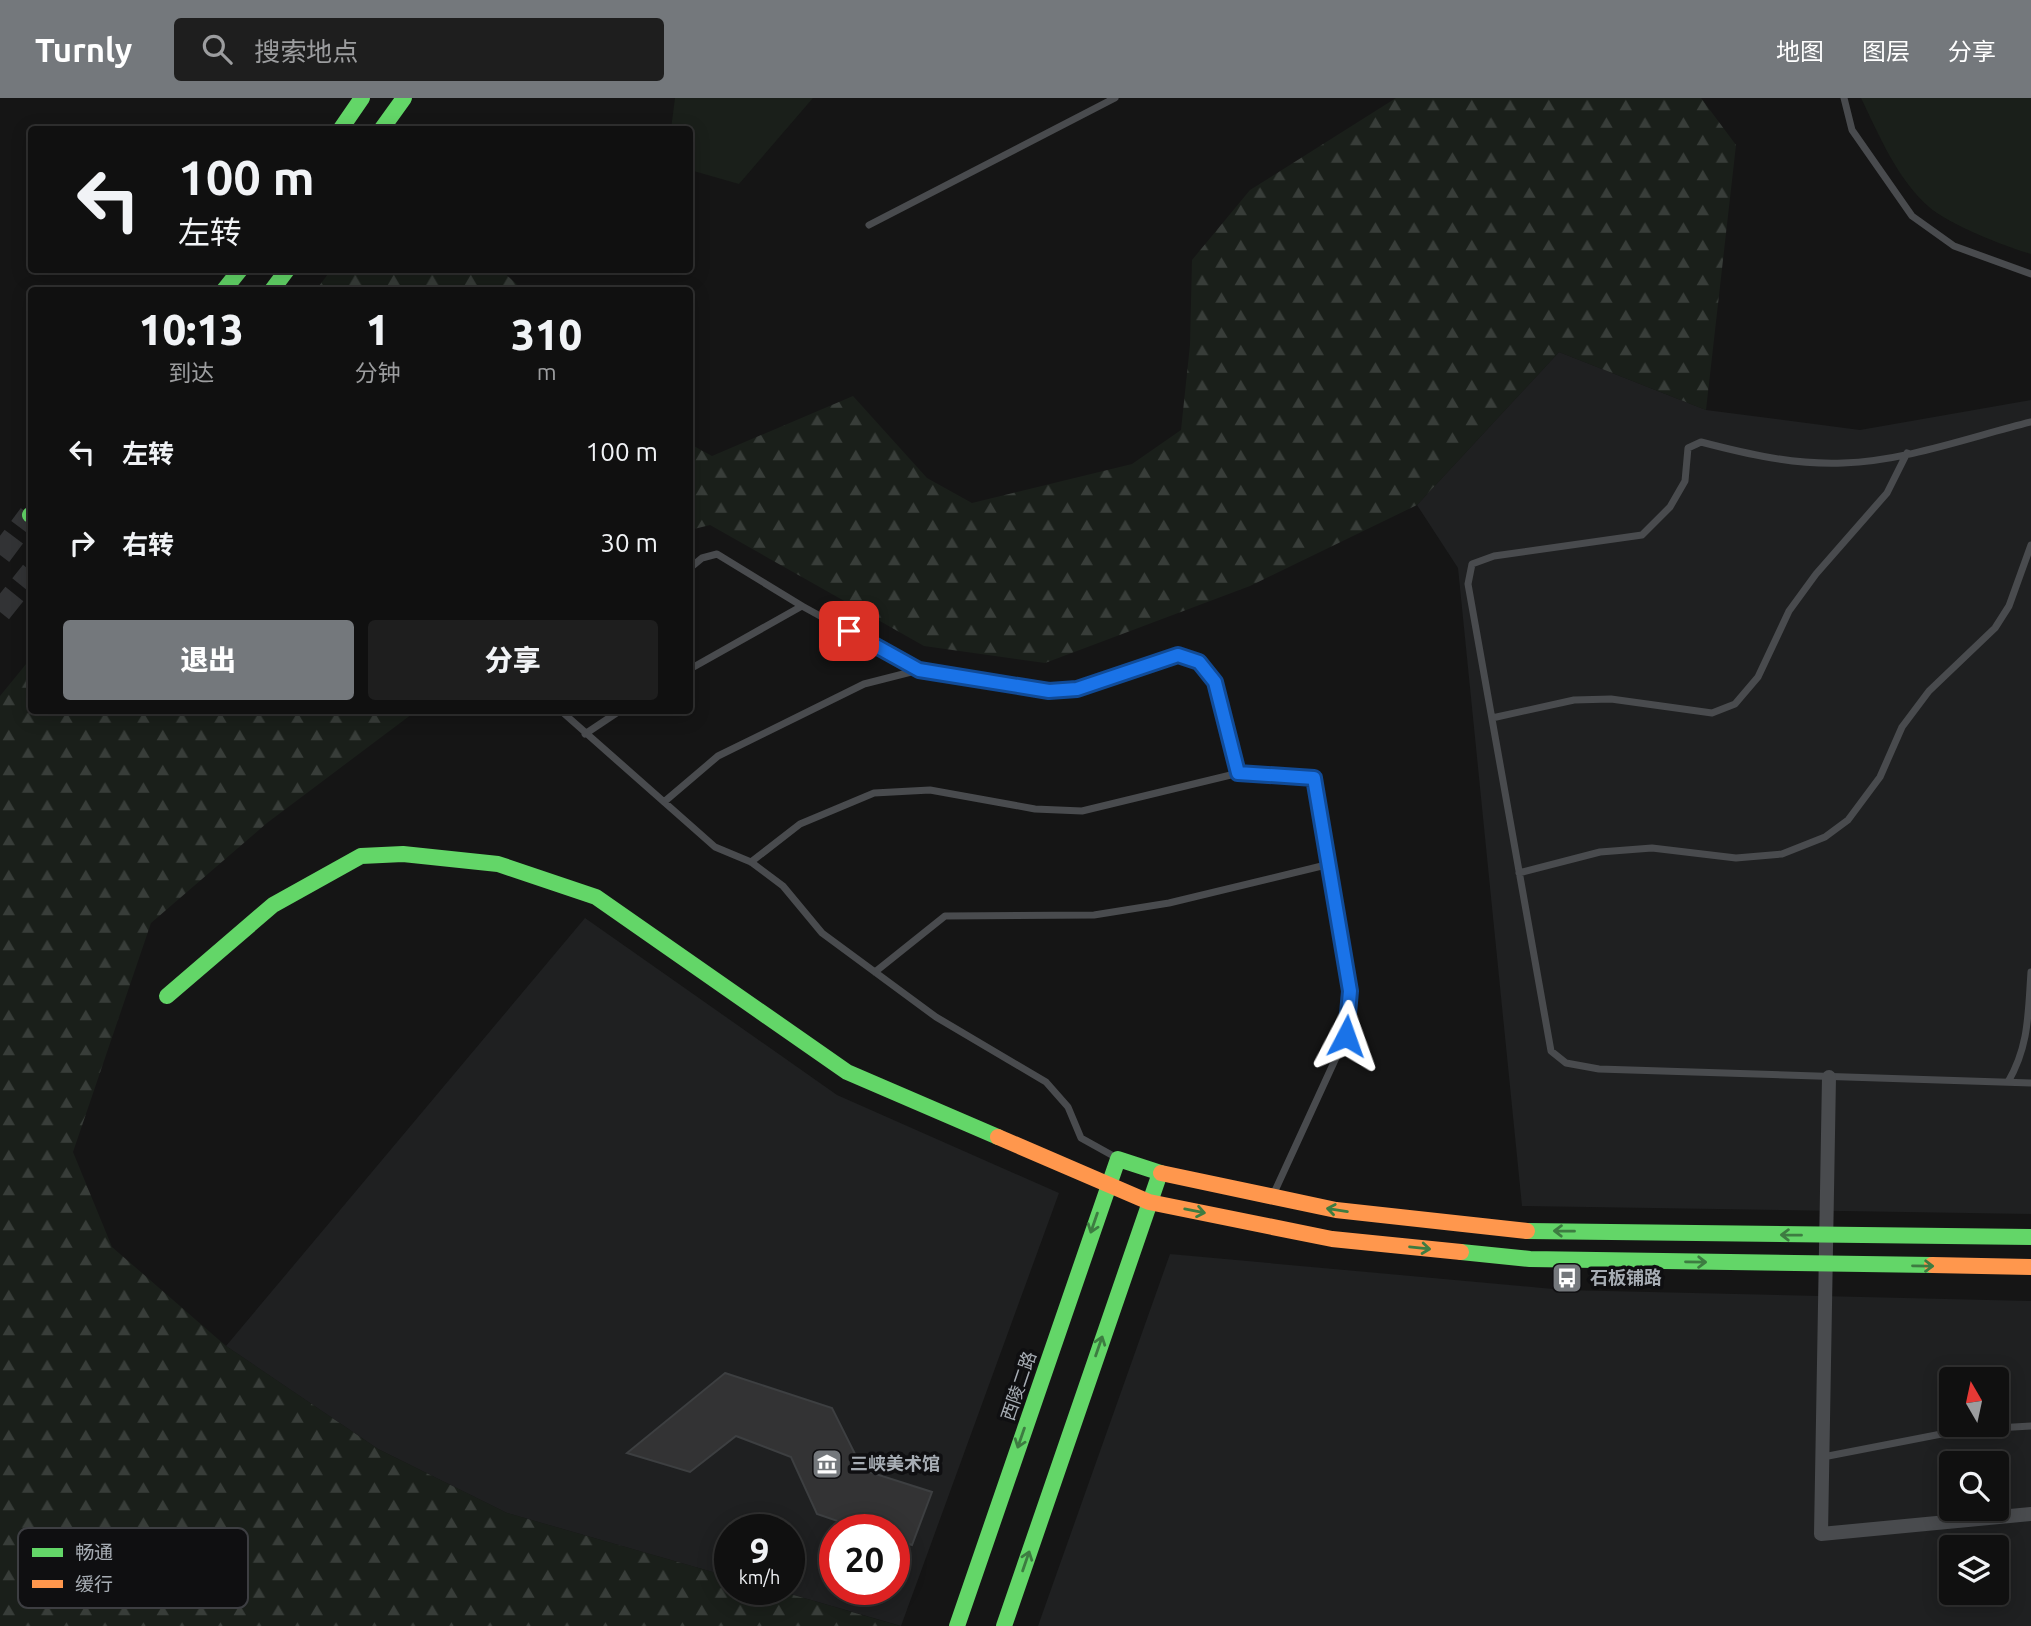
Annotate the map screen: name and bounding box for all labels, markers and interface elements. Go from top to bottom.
search box [174,18,664,81]
icon: search [198,30,236,68]
text: Turnly [35,31,132,68]
text: 搜索地点 [254,37,358,66]
text: 地图 [1776,38,1824,65]
text: 图层 [1862,38,1910,65]
text: 分享 [1948,38,1996,65]
text: 100 m [178,149,315,204]
icon: left [63,154,154,245]
text: 左转 [178,214,242,250]
text: 10:13 [139,306,244,353]
text: 1 [366,306,389,353]
text: 310 [511,311,582,358]
text: m [537,359,557,384]
text: 到达 [168,360,214,385]
text: 分钟 [355,360,401,385]
icon: left [63,433,101,471]
text: 100 m [586,437,658,466]
text: 左转 [122,439,174,468]
icon: right [63,524,101,562]
text: 30 m [600,528,658,557]
text: 右转 [122,530,174,559]
pin [819,601,879,661]
icon: arrive [830,612,868,650]
button: 退出 [63,620,354,700]
button: 分享 [368,620,658,700]
position arrow [1309,999,1383,1073]
one-way arrow [1327,1203,1349,1216]
one-way arrow [1183,1205,1206,1219]
one-way arrow [1087,1211,1099,1233]
one-way arrow [1553,1225,1576,1238]
one-way arrow [1780,1229,1803,1242]
one-way arrow [1408,1241,1431,1254]
one-way arrow [1684,1255,1707,1269]
one-way arrow [1911,1259,1934,1273]
bus stop icon: 石板铺路 [1550,1261,1584,1295]
place label: 石板铺路 [1590,1267,1662,1287]
one-way arrow [1094,1336,1106,1358]
street label: 西陵二路 [997,1348,1039,1423]
north arrow [1939,1367,2009,1437]
map controls [1939,1367,2009,1605]
one-way arrow [1014,1427,1026,1449]
museum icon: 三峡美术馆 [810,1447,844,1481]
button: search [1939,1451,2009,1521]
place label: 三峡美术馆 [850,1453,940,1473]
speed limit sign: 20 [819,1514,910,1605]
legend [18,1528,248,1608]
text: 9 [750,1530,769,1570]
button: layers [1939,1535,2009,1605]
text: 畅通 [75,1541,113,1563]
one-way arrow [1021,1551,1033,1573]
text: km/h [739,1567,780,1587]
text: 缓行 [75,1573,113,1595]

